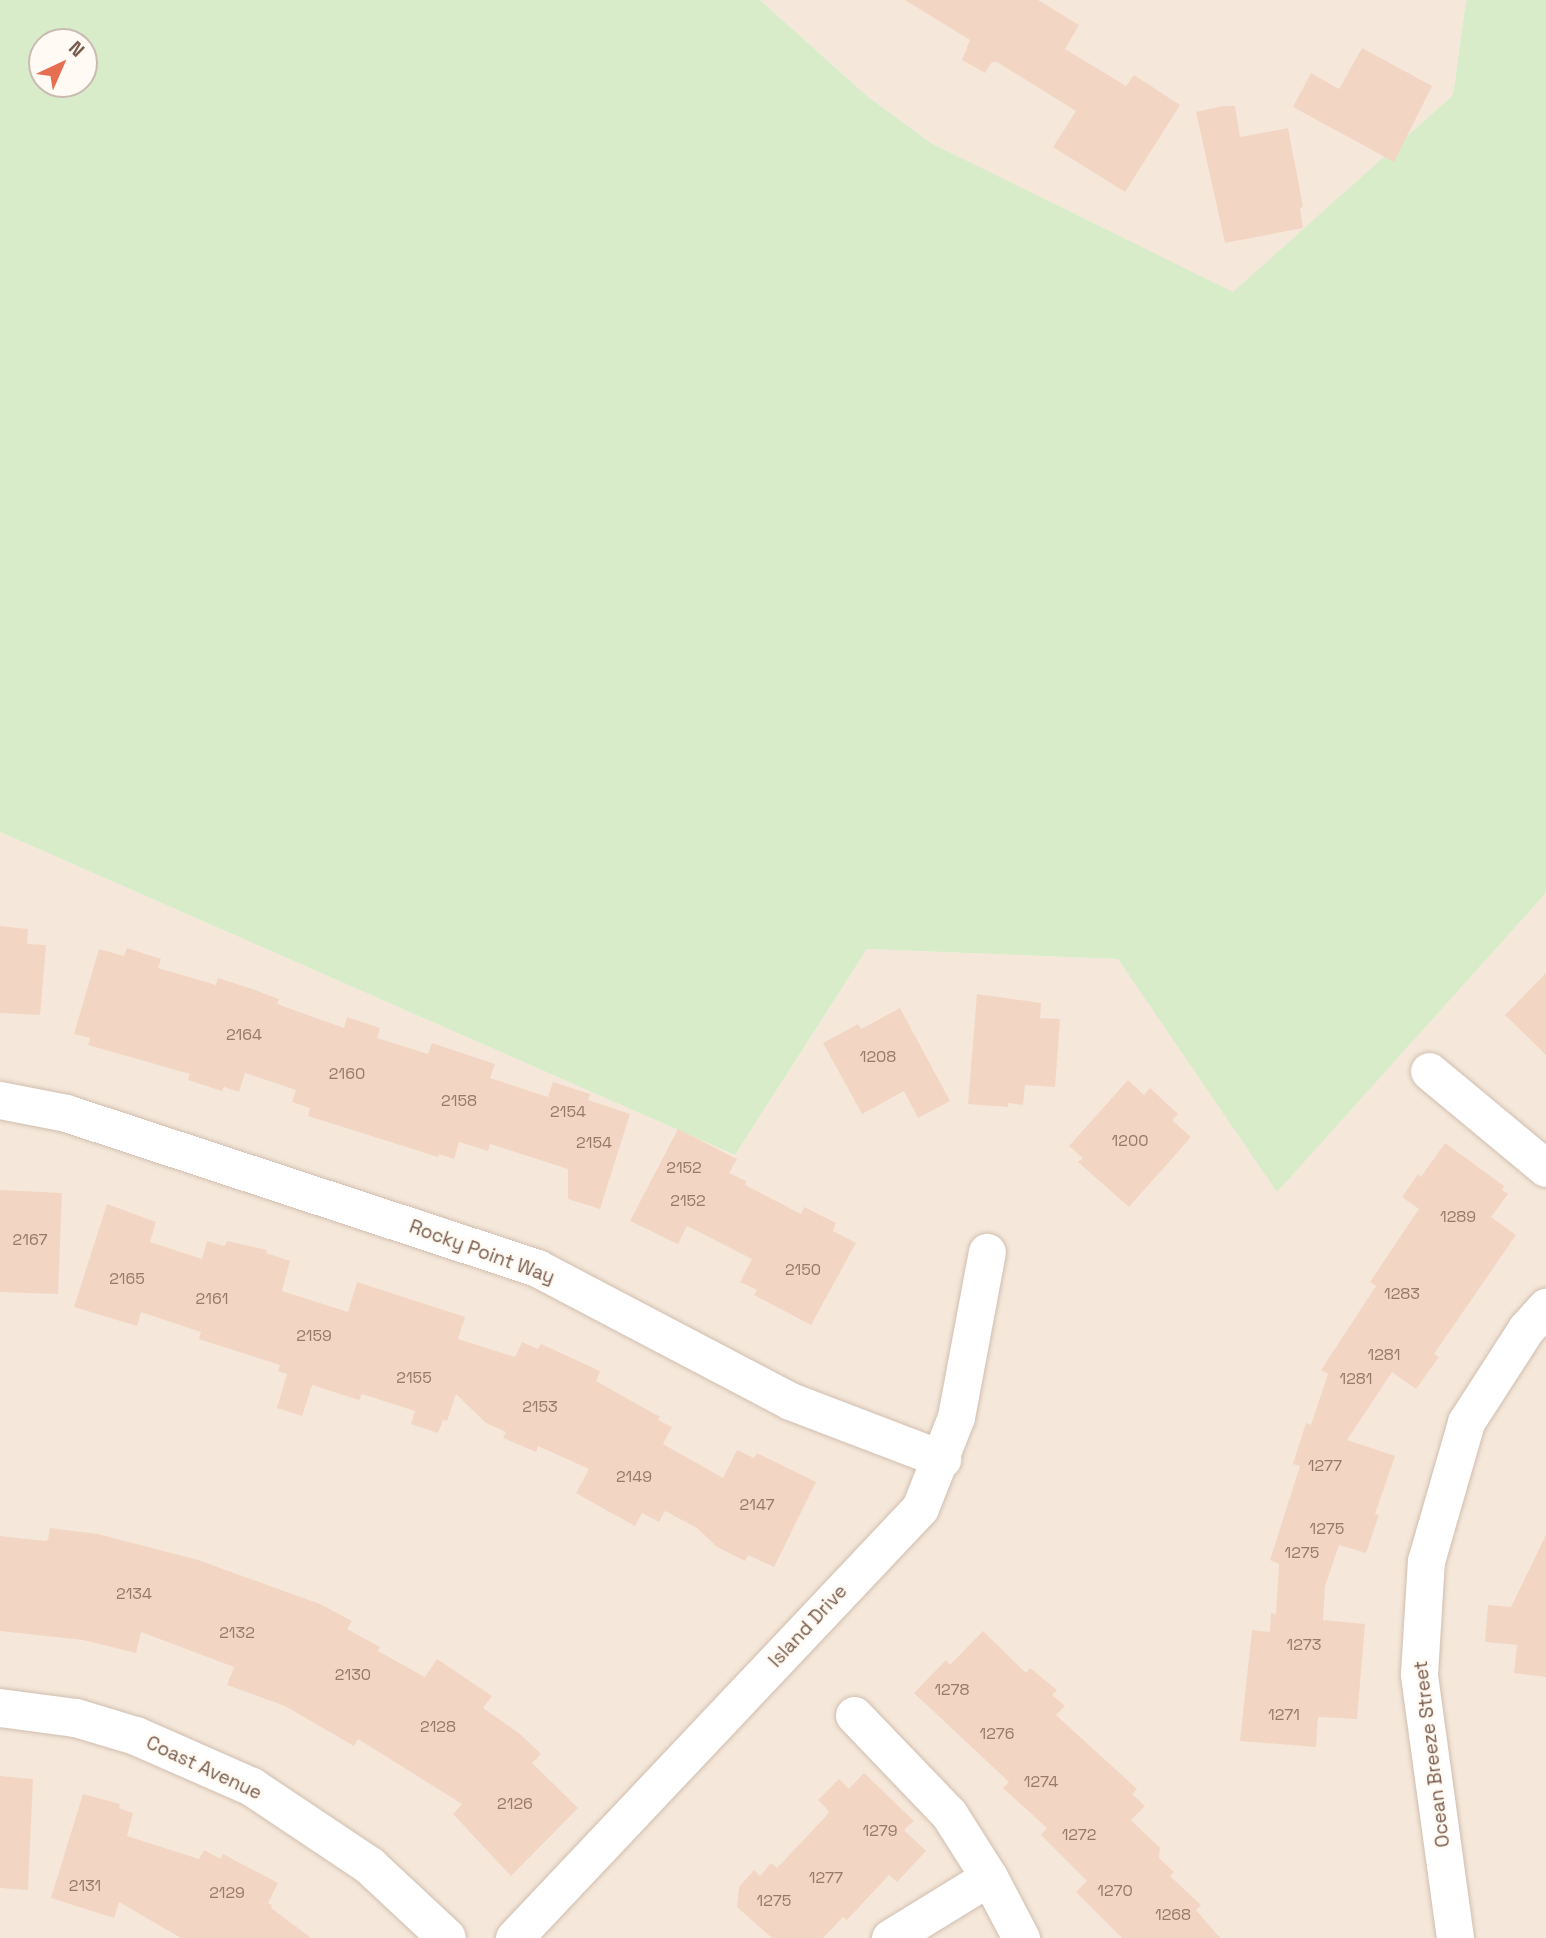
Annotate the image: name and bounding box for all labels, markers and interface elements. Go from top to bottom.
north arrow [28,28,98,98]
text: N [63,36,90,62]
house number: 2164 [226,1025,262,1045]
house number: 1208 [860,1047,896,1067]
house number: 2160 [329,1064,365,1084]
house number: 2158 [441,1091,477,1111]
house number: 2154 [550,1102,586,1122]
house number: 1200 [1112,1131,1148,1151]
house number: 2154 [576,1133,612,1153]
house number: 2152 [666,1158,702,1178]
house number: 2152 [670,1191,706,1211]
house number: 1289 [1440,1207,1476,1227]
street label: Rocky Point Way [406,1215,558,1289]
house number: 2167 [13,1230,47,1250]
house number: 2150 [785,1260,821,1280]
house number: 2165 [109,1269,145,1289]
house number: 1283 [1384,1284,1420,1304]
house number: 2161 [196,1289,228,1309]
house number: 2159 [296,1326,332,1346]
house number: 1281 [1368,1345,1400,1365]
house number: 2155 [396,1368,432,1388]
house number: 1281 [1340,1369,1372,1389]
house number: 2153 [522,1397,558,1417]
house number: 1277 [1308,1456,1342,1476]
house number: 2149 [616,1467,652,1487]
house number: 2147 [740,1495,774,1515]
house number: 1275 [1310,1519,1344,1539]
house number: 1275 [1285,1543,1319,1563]
street label: Island Drive [764,1580,852,1672]
house number: 2134 [116,1584,152,1604]
house number: 2132 [219,1623,255,1643]
house number: 1273 [1287,1635,1321,1655]
street label: Ocean Breeze Street [1409,1659,1455,1849]
house number: 2130 [335,1665,371,1685]
house number: 1278 [934,1680,970,1700]
house number: 1271 [1268,1705,1300,1725]
house number: 2128 [420,1717,456,1737]
house number: 1276 [980,1724,1014,1744]
street label: Coast Avenue [142,1731,266,1805]
house number: 1274 [1024,1772,1058,1792]
house number: 2126 [497,1794,533,1814]
house number: 1279 [862,1821,898,1841]
house number: 1272 [1062,1825,1096,1845]
house number: 1277 [809,1868,843,1888]
house number: 2131 [69,1876,101,1896]
house number: 1270 [1097,1881,1133,1901]
house number: 2129 [209,1883,245,1903]
house number: 1275 [757,1891,791,1911]
house number: 1268 [1155,1905,1191,1925]

